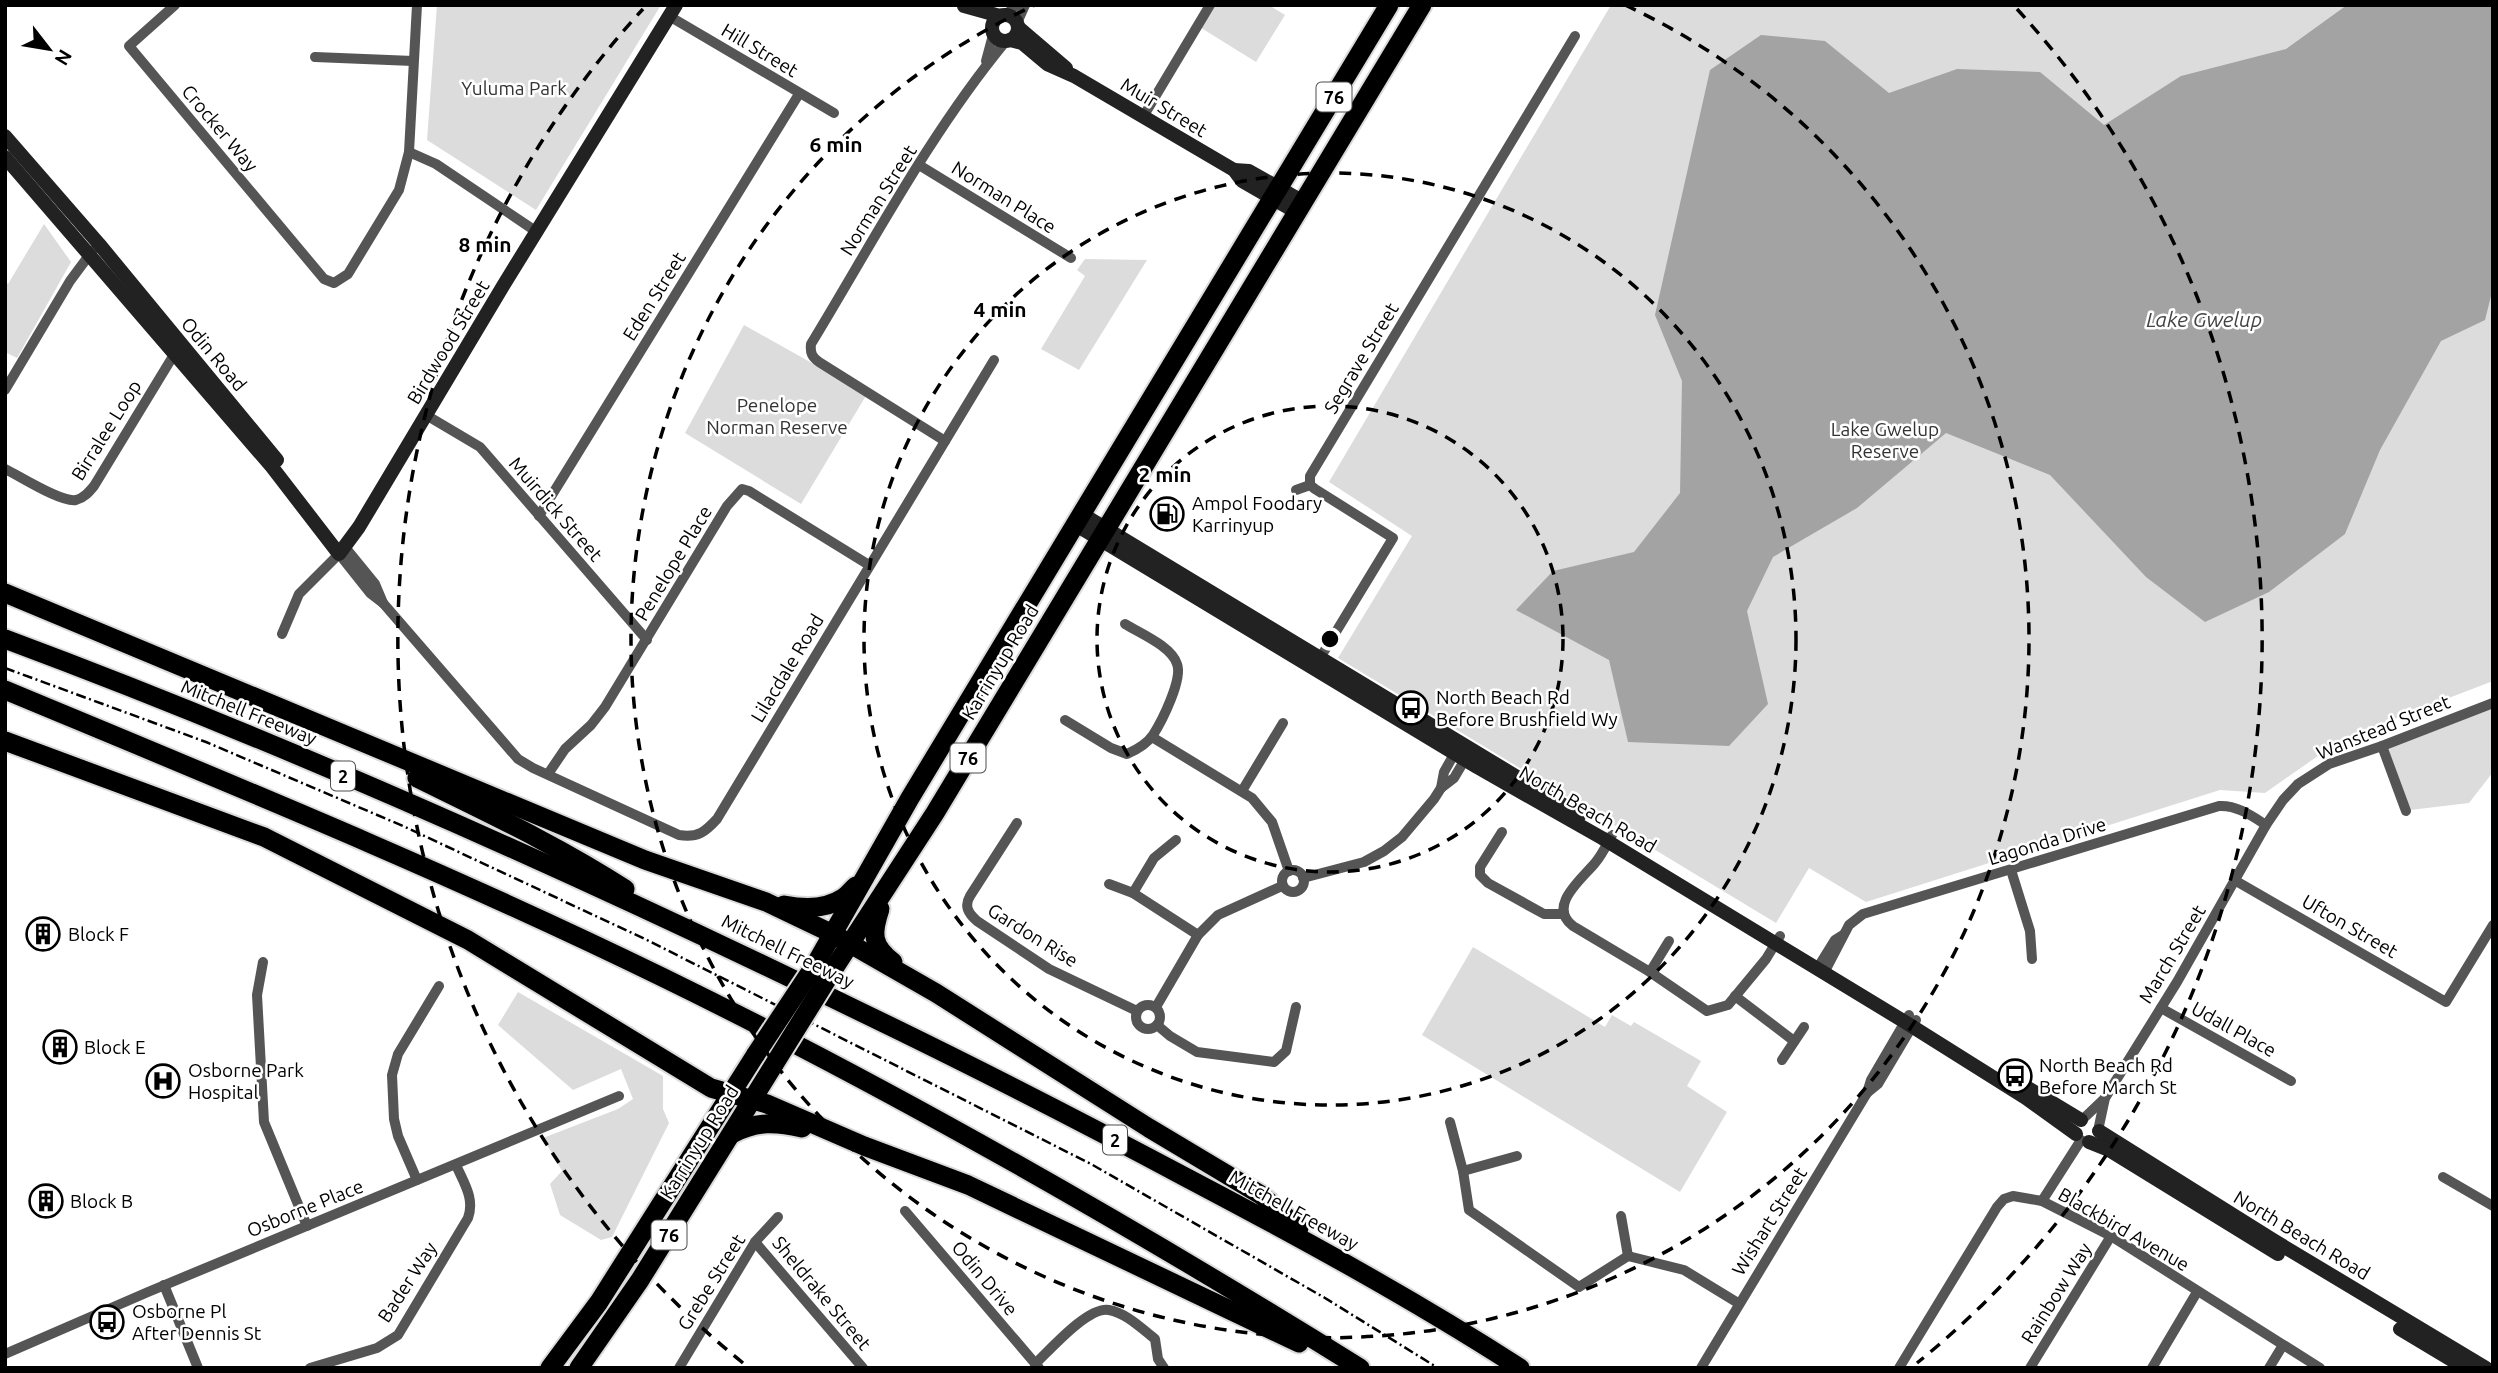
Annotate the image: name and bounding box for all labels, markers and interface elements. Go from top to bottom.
north arrow [14,14,84,84]
street label: Hill Street [718,19,803,82]
text: N [50,46,77,70]
street label: Muir Street [1117,73,1212,142]
park label: Yuluma Park [461,77,567,99]
street label: Crocker Way [177,80,263,176]
road number: 76 [1316,82,1352,112]
text: 6 min [809,132,863,156]
street label: Norman Street [835,140,921,259]
street label: Norman Place [948,156,1060,238]
text: 8 min [458,232,512,256]
street label: Eden Street [618,247,690,344]
street label: Birdwood Street [402,276,494,408]
text: 4 min [973,297,1027,321]
street label: Segrave Street [1319,298,1403,417]
water label: Lake Gwelup [2146,307,2262,331]
street label: Odin Road [177,313,251,395]
street label: Birralee Loop [66,376,146,484]
park label: Penelope Norman Reserve [706,394,848,438]
park label: Lake Gwelup Reserve [1831,418,1939,462]
street label: Muirdick Street [505,452,608,566]
text: 2 min [1138,462,1192,486]
place label: Ampol Foodary Karrinyup [1192,492,1322,536]
fuel station icon: Ampol Foodary Karrinyup [1148,495,1186,533]
street label: Penelope Place [630,502,716,624]
street label: Karrinyup Road [957,600,1043,724]
street label: Lilacdale Road [746,610,828,726]
centre of rings [1318,627,1342,651]
street label: Mitchell Freeway [178,675,320,749]
place label: North Beach Rd Before Brushfield Wy [1436,686,1618,730]
bus stop icon: North Beach Rd Before Brushfield Wy [1392,689,1430,727]
street label: Wanstead Street [2313,690,2454,764]
road number: 76 [950,744,986,772]
street label: North Beach Road [1516,761,1660,857]
road number: 2 [331,762,355,790]
street label: Lagonda Drive [1985,813,2109,869]
street label: Ufton Street [2298,890,2402,963]
street label: Gardon Rise [984,899,1082,971]
street label: March Street [2134,901,2210,1007]
street label: Mitchell Freeway [718,909,858,993]
building icon: Block F [24,915,62,953]
place label: Block F [68,923,129,945]
street label: Udall Place [2188,997,2280,1061]
building icon: Block E [41,1028,79,1066]
place label: Block E [84,1036,146,1058]
place label: North Beach Rd Before March St [2039,1054,2177,1098]
bus stop icon: North Beach Rd Before March St [1996,1057,2034,1095]
place label: Osborne Park Hospital [188,1059,304,1103]
hospital icon: Osborne Park Hospital [144,1062,182,1100]
street label: Karrinyup Road [655,1081,743,1203]
road number: 2 [1103,1126,1127,1154]
street label: Wishart Street [1727,1162,1811,1279]
street label: Mitchell Freeway [1225,1165,1363,1255]
street label: Osborne Place [244,1175,366,1241]
building icon: Block B [27,1182,65,1220]
street label: Blackbird Avenue [2055,1183,2193,1275]
street label: North Beach Road [2230,1186,2374,1284]
place label: Block B [70,1190,133,1212]
road number: 76 [652,1220,686,1250]
street label: Grebe Street [673,1229,750,1334]
street label: Sheldrake Street [768,1232,876,1355]
street label: Odin Drive [947,1236,1023,1320]
street label: Bader Way [373,1238,441,1326]
street label: Rainbow Way [2016,1239,2096,1347]
place label: Osborne Pl After Dennis St [132,1300,262,1344]
bus stop icon: Osborne Pl After Dennis St [88,1303,126,1341]

